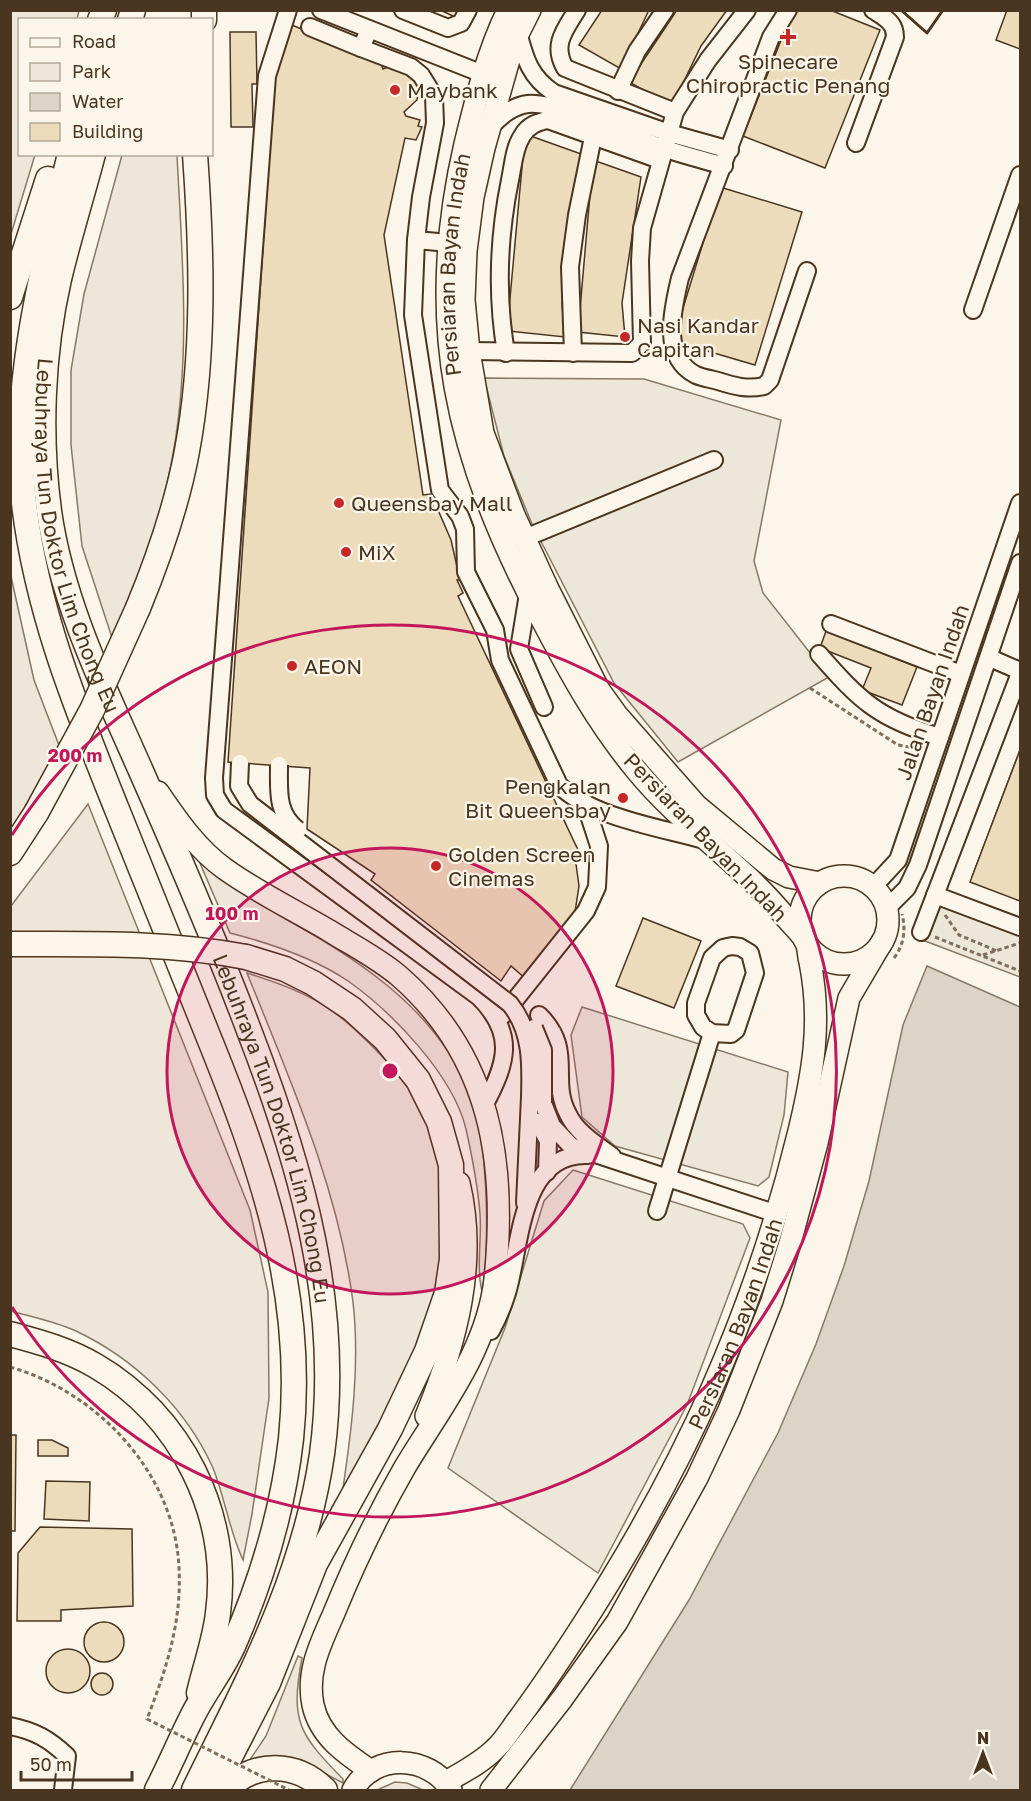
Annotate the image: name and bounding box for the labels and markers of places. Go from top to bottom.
marker: Spinecare Chiropractic Penang [779,28,797,46]
place label: Spinecare Chiropractic Penang [686,48,890,98]
place label: Maybank [407,77,498,103]
marker: Maybank [388,83,402,97]
place label: Nasi Kandar Capitan [637,312,759,362]
marker: Nasi Kandar Capitan [618,330,632,344]
place label: Queensbay Mall [351,490,512,516]
marker: Queensbay Mall [332,496,346,510]
place label: MiX [358,539,396,565]
marker: MiX [339,545,353,559]
place label: AEON [304,653,362,679]
marker: AEON [285,659,299,673]
place label: Pengkalan Bit Queensbay [465,773,611,823]
marker: Pengkalan Bit Queensbay [616,791,630,805]
place label: Golden Screen Cinemas [448,841,595,891]
marker: Golden Screen Cinemas [429,859,443,873]
centre of rings [380,1061,400,1081]

